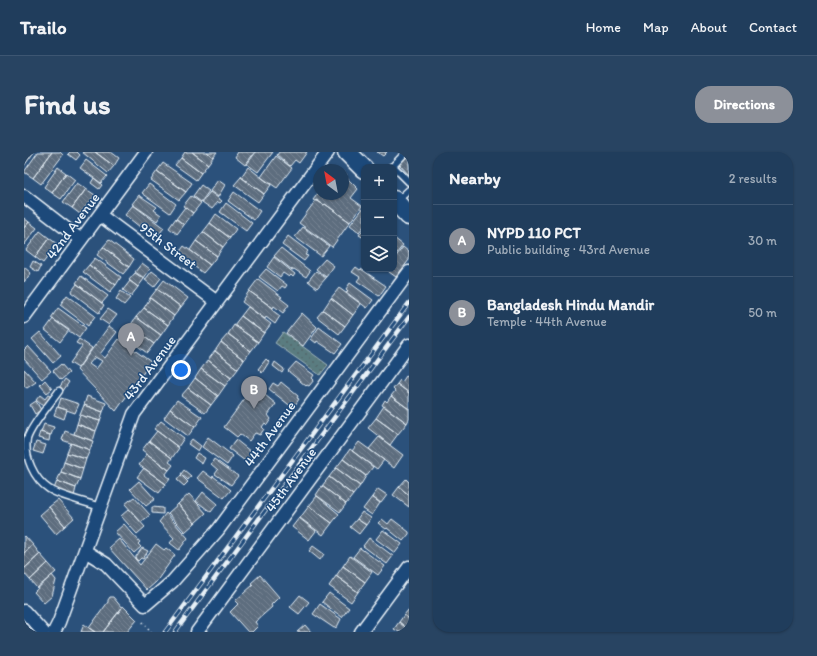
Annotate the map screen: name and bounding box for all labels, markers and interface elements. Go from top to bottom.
text: Trailo [20,16,67,39]
text: Home [586,19,621,36]
text: Map [643,19,669,36]
text: About [691,19,727,36]
text: Contact [749,19,797,36]
button: Directions [695,86,793,123]
text: Find us [24,87,111,121]
north arrow [313,164,349,200]
map controls [361,164,397,272]
button: + [361,164,397,200]
text: Nearby [449,168,501,188]
text: 2 results [729,171,777,186]
street label: 42nd Avenue [43,189,104,263]
button: − [361,200,397,236]
street label: 95th Street [136,219,200,273]
text: NYPD 110 PCT [487,224,581,242]
text: A [458,233,466,248]
text: 30 m [748,233,777,248]
button: layers [361,236,397,272]
text: Public building · 43rd Avenue [487,242,650,257]
text: Bangladesh Hindu Mandir [487,296,654,314]
text: B [458,305,466,320]
text: 50 m [748,305,777,320]
text: Temple · 44th Avenue [487,314,607,329]
pin: A [118,323,144,356]
street label: 43rd Avenue [120,333,180,403]
your location [171,360,191,380]
pin: B [241,376,267,409]
street label: 44th Avenue [241,398,300,470]
street label: 45th Avenue [262,444,320,516]

